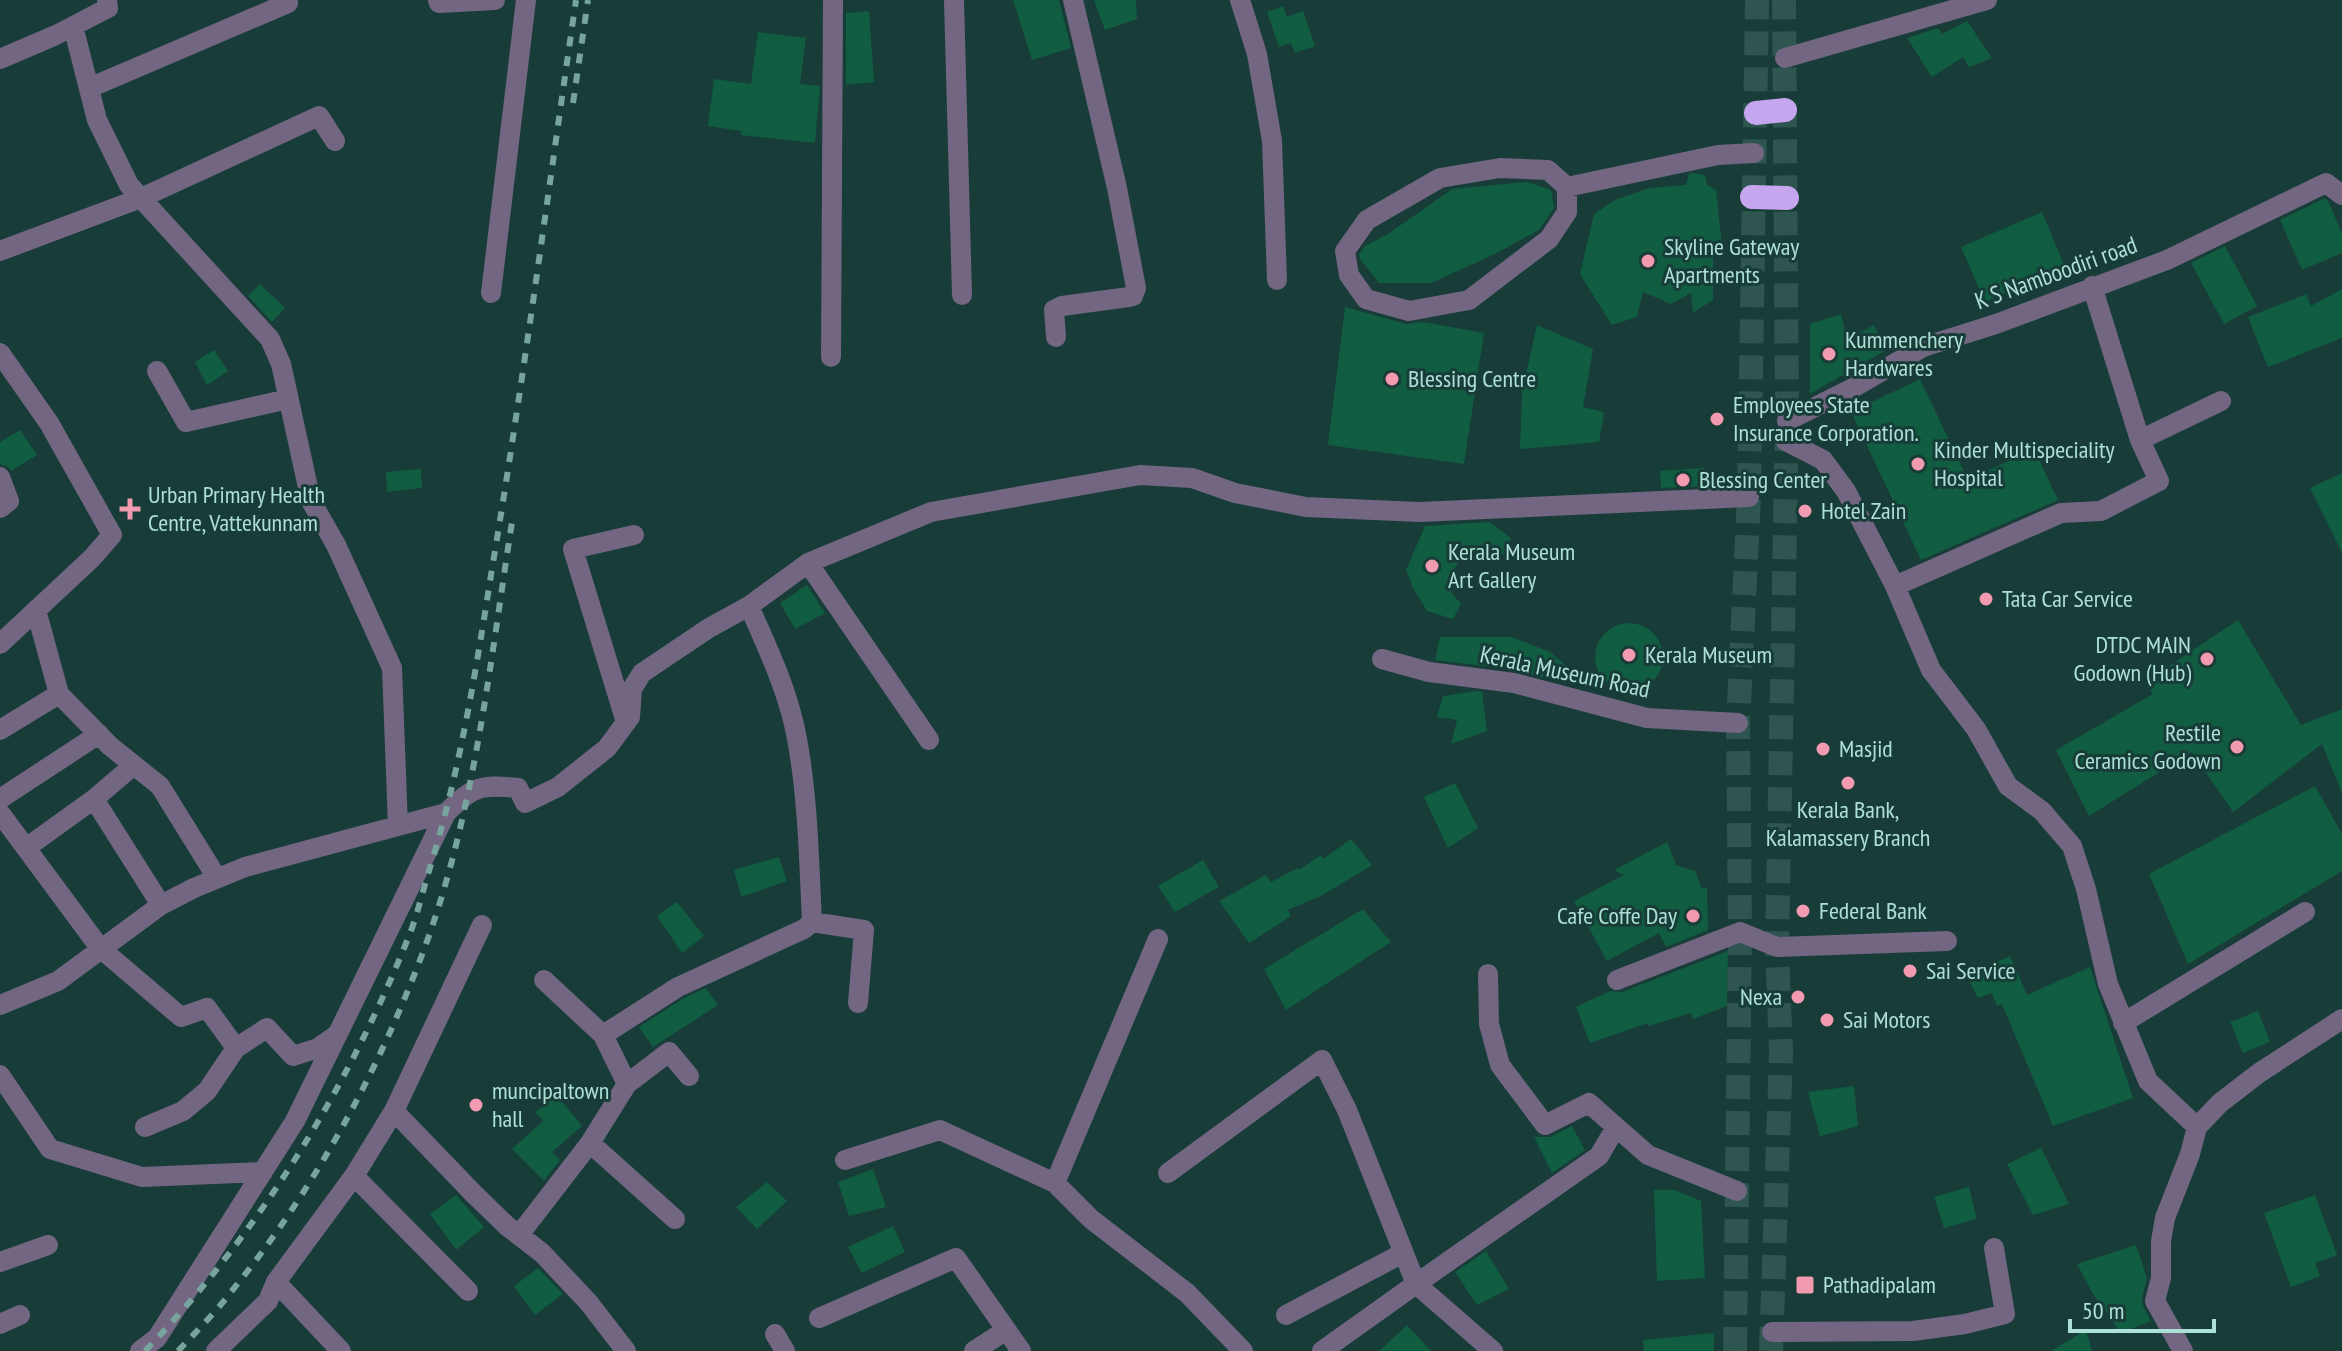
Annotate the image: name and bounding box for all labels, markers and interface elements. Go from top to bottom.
street label: K S Namboodiri road [1970,229,2141,316]
place label: Skyline Gateway Apartments [1664,231,1799,290]
marker: Skyline Gateway Apartments [1639,252,1657,270]
place label: Kummenchery Hardwares [1845,324,1963,383]
marker: Kummenchery Hardwares [1820,345,1838,363]
place label: Blessing Centre [1408,363,1536,394]
marker: Blessing Centre [1383,370,1401,388]
place label: Employees State Insurance Corporation. [1733,389,1919,448]
marker: Employees State Insurance Corporation. [1708,410,1726,428]
place label: Kinder Multispeciality Hospital [1934,434,2115,493]
marker: Kinder Multispeciality Hospital [1909,455,1927,473]
place label: Blessing Center [1699,464,1827,495]
marker: Blessing Center [1674,471,1692,489]
place label: Urban Primary Health Centre, Vattekunnam [148,479,325,538]
place label: Hotel Zain [1821,495,1906,526]
marker: Urban Primary Health Centre, Vattekunnam [119,498,141,520]
marker: Hotel Zain [1796,502,1814,520]
place label: Kerala Museum Art Gallery [1448,536,1575,595]
marker: Kerala Museum Art Gallery [1423,557,1441,575]
place label: Tata Car Service [2002,583,2133,614]
marker: Tata Car Service [1977,590,1995,608]
place label: DTDC MAIN Godown (Hub) [2074,629,2191,688]
street label: Kerala Museum Road [1477,638,1653,705]
place label: Kerala Museum [1645,639,1772,670]
marker: Kerala Museum [1620,646,1638,664]
marker: DTDC MAIN Godown (Hub) [2198,650,2216,668]
place label: Restile Ceramics Godown [2075,717,2221,776]
place label: Masjid [1839,733,1893,764]
marker: Restile Ceramics Godown [2228,738,2246,756]
marker: Masjid [1814,740,1832,758]
marker: Kerala Bank, Kalamassery Branch [1839,774,1857,792]
place label: Kerala Bank, Kalamassery Branch [1766,794,1930,853]
place label: Federal Bank [1819,895,1927,926]
place label: Cafe Coffe Day [1557,900,1677,931]
marker: Federal Bank [1794,902,1812,920]
marker: Cafe Coffe Day [1684,907,1702,925]
place label: Sai Service [1926,955,2016,986]
marker: Sai Service [1901,962,1919,980]
place label: Nexa [1740,981,1782,1012]
marker: Nexa [1789,988,1807,1006]
place label: Sai Motors [1843,1004,1930,1035]
marker: Sai Motors [1818,1011,1836,1029]
place label: muncipaltown hall [492,1075,609,1134]
marker: muncipaltown hall [467,1096,485,1114]
place label: Pathadipalam [1823,1269,1936,1300]
marker: Pathadipalam [1794,1274,1816,1296]
scale bar [2070,1283,2214,1333]
text: 50 m [2082,1295,2124,1326]

